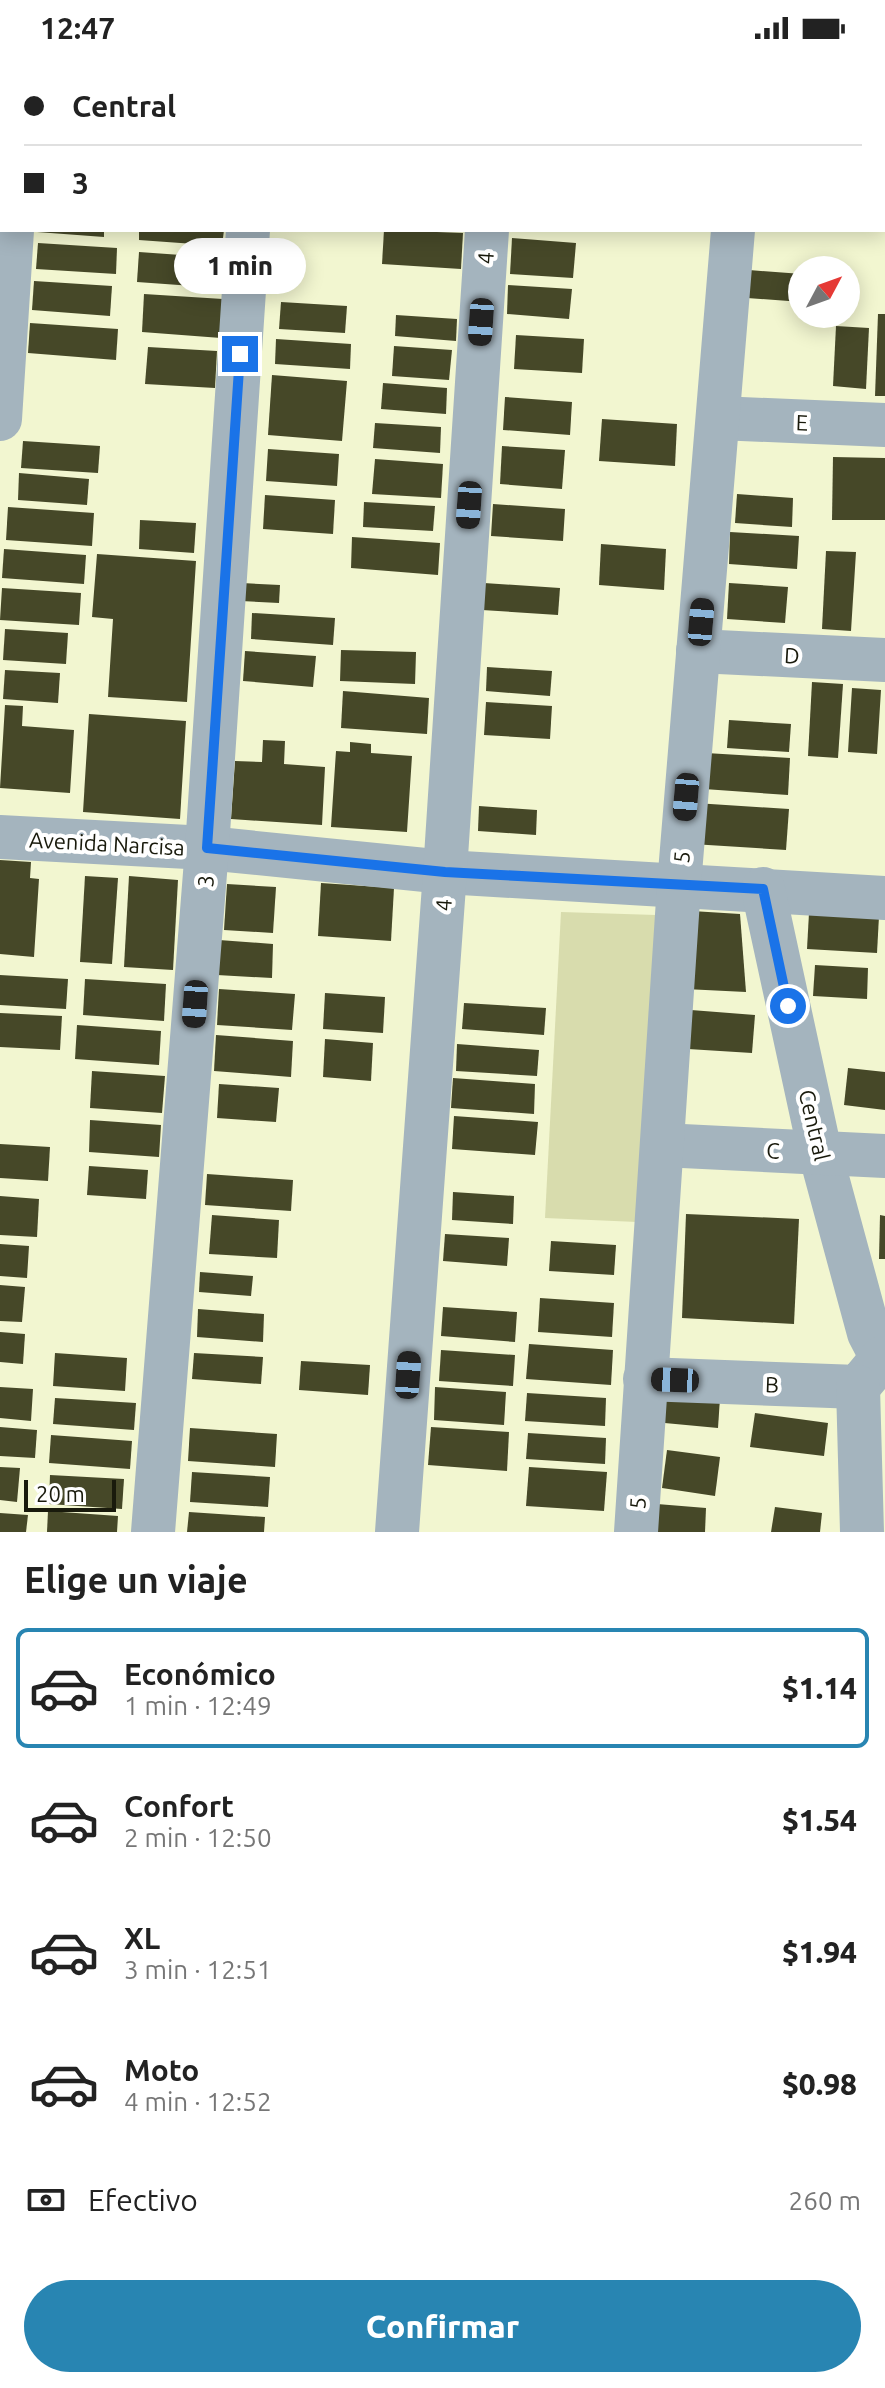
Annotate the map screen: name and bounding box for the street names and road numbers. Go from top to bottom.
street label: 4 [472,251,498,265]
street label: E [795,409,809,435]
street label: D [784,642,800,668]
street label: Avenida Narcisa [29,826,185,860]
street label: 5 [668,850,694,864]
street label: 3 [192,874,218,888]
street label: 4 [430,898,456,912]
street label: Central [795,1087,835,1163]
street label: C [766,1137,780,1163]
street label: B [765,1371,779,1397]
street label: 5 [624,1496,650,1510]

